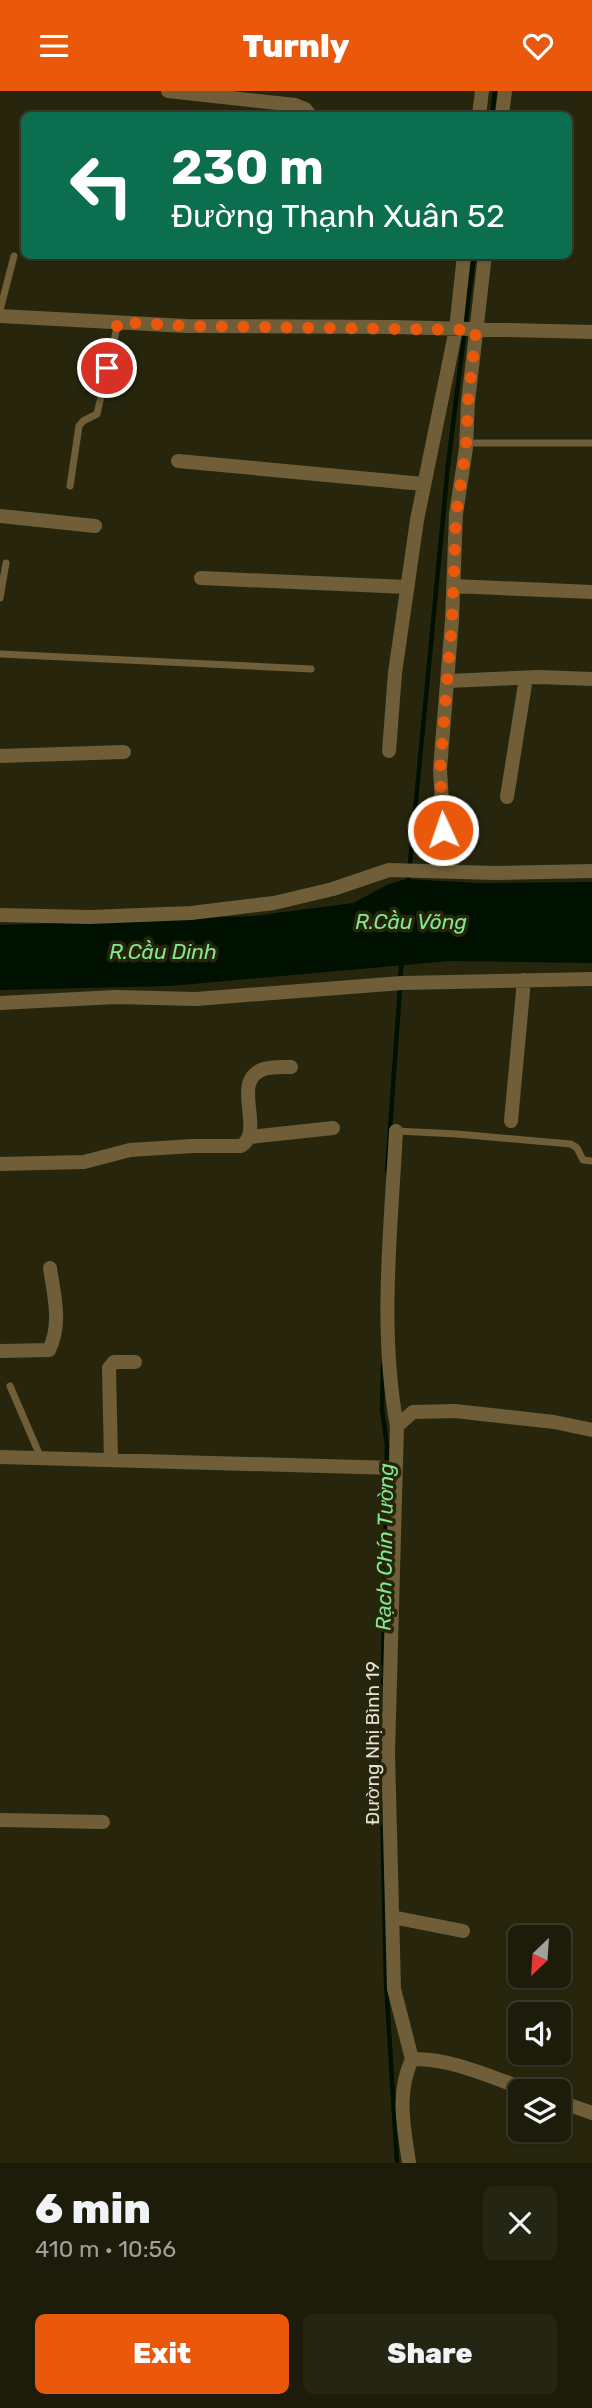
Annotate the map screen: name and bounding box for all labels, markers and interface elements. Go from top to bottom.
icon: menu [35,27,73,65]
text: Turnly [243,27,349,65]
icon: heart [519,27,557,65]
text: 230 m [171,138,324,196]
icon: left [56,140,147,231]
text: Đường Thạnh Xuân 52 [171,197,505,235]
pin [77,338,137,398]
icon: arrive [88,349,126,387]
position arrow [406,793,480,867]
water label: R.Cầu Võng [355,909,467,934]
water label: R.Cầu Dinh [109,939,217,964]
water label: Rạch Chín Tường [371,1463,398,1631]
street label: Đường Nhị Bình 19 [361,1661,384,1825]
north arrow [508,1925,570,1988]
map controls [508,1925,571,2142]
button: sound [508,2002,571,2065]
button: layers [508,2079,571,2142]
text: 6 min [35,2184,151,2234]
button: close [483,2186,557,2260]
text: 410 m · 10:56 [35,2235,176,2263]
button: Exit [35,2314,289,2394]
button: Share [303,2314,557,2394]

